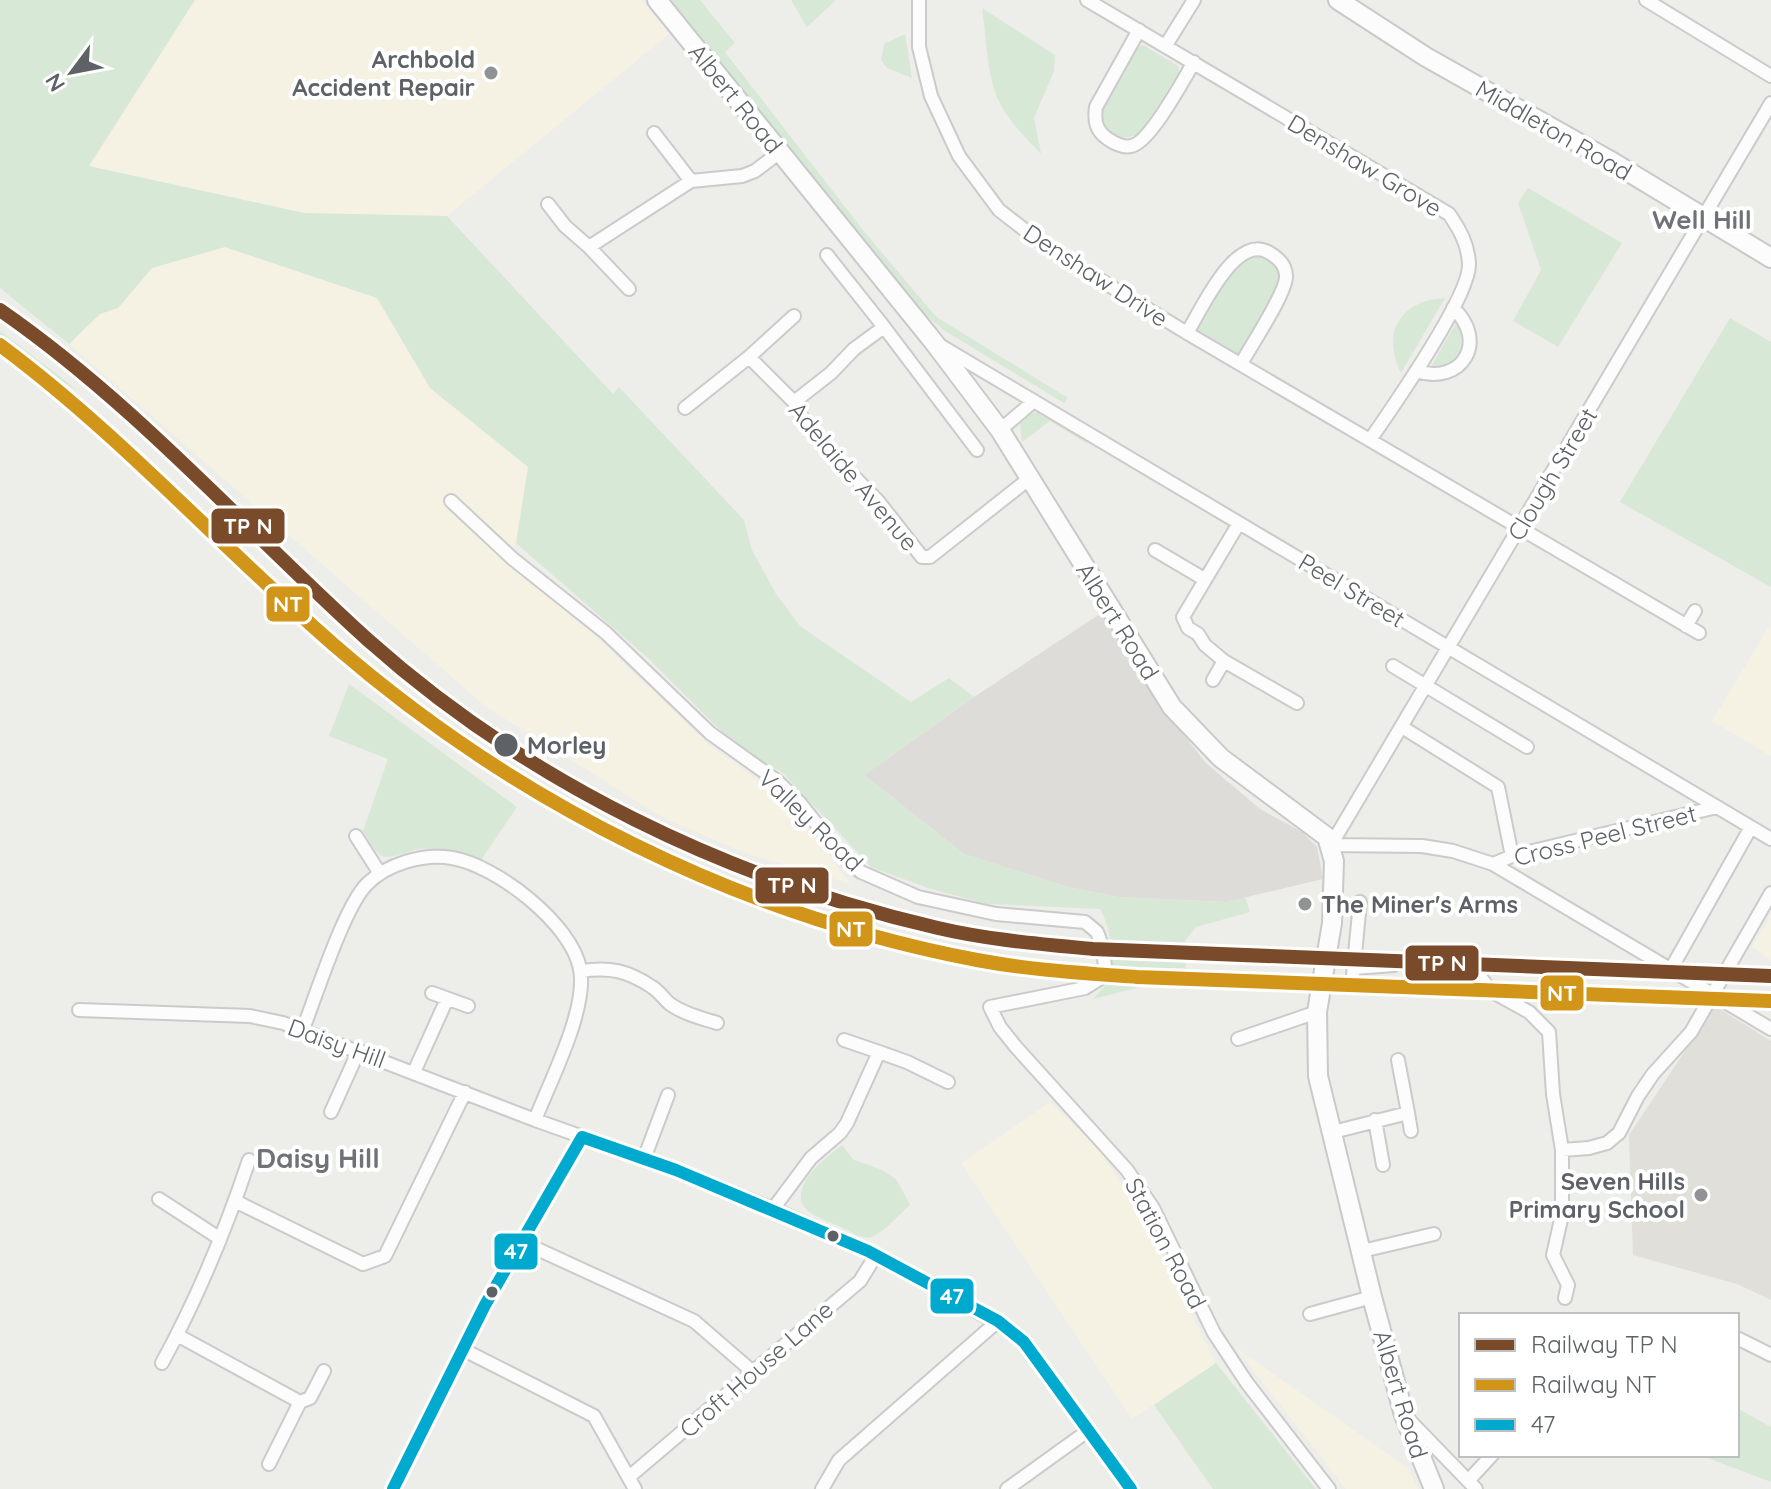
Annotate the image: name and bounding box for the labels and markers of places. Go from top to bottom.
place label: Archbold Accident Repair [292,44,475,102]
marker: Archbold Accident Repair [482,64,500,82]
place label: Morley [527,730,606,760]
marker: Morley [492,731,520,759]
place label: The Miner's Arms [1321,889,1518,919]
marker: The Miner's Arms [1296,895,1314,913]
place label: Seven Hills Primary School [1509,1166,1685,1224]
marker: Seven Hills Primary School [1692,1186,1710,1204]
unlabelled marker [825,1228,841,1244]
unlabelled marker [484,1284,500,1300]

